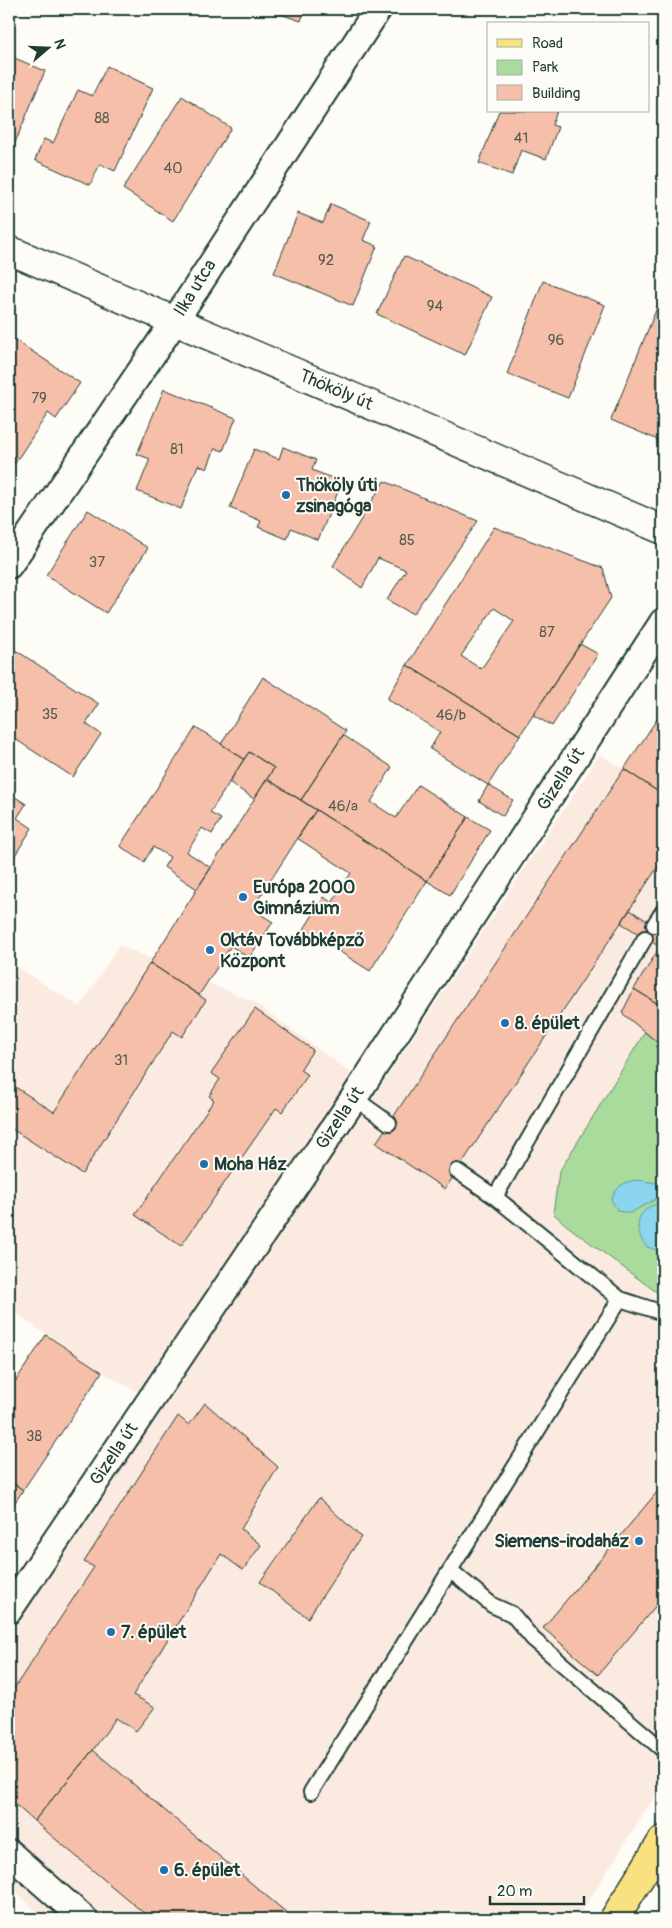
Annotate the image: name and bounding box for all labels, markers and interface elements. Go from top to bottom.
north arrow [22,22,72,72]
legend [487,22,650,112]
text: Road [532,34,563,53]
text: N [50,37,69,51]
text: Park [532,58,559,77]
text: Building [532,84,580,103]
house number: 88 [94,109,110,128]
house number: 41 [514,129,528,148]
house number: 40 [164,159,182,178]
house number: 92 [318,251,334,270]
street label: Ilka utca [169,255,221,321]
house number: 94 [427,297,444,316]
house number: 96 [548,331,564,350]
street label: Thököly út [296,364,377,416]
house number: 79 [31,389,47,408]
house number: 81 [170,440,184,459]
place label: Thököly úti zsinagóga [295,474,377,518]
marker: Thököly úti zsinagóga [280,489,292,501]
house number: 85 [399,531,415,550]
house number: 37 [89,553,105,572]
house number: 87 [539,623,555,642]
house number: 35 [42,705,58,724]
house number: 46/b [436,706,466,725]
street label: Gizella út [532,742,590,815]
house number: 46/a [328,797,358,816]
place label: Európa 2000 Gimnázium [253,876,355,920]
marker: Európa 2000 Gimnázium [237,891,249,903]
place label: Oktáv Továbbképző Központ [220,929,365,973]
marker: Oktáv Továbbképző Központ [204,944,216,956]
place label: 8. épület [515,1012,580,1035]
marker: 8. épület [499,1017,511,1029]
house number: 31 [114,1051,128,1070]
street label: Gizella út [311,1082,370,1154]
place label: Moha Ház [214,1153,287,1176]
marker: Moha Ház [198,1158,210,1170]
street label: Gizella út [85,1418,144,1490]
house number: 38 [26,1427,42,1446]
place label: Siemens-irodaház [494,1530,630,1553]
marker: Siemens-irodaház [633,1535,645,1547]
place label: 7. épület [121,1621,187,1644]
marker: 7. épület [105,1626,117,1638]
place label: 6. épület [174,1859,241,1882]
marker: 6. épület [158,1864,170,1876]
scale bar [490,1873,583,1905]
text: 20 m [497,1882,532,1901]

